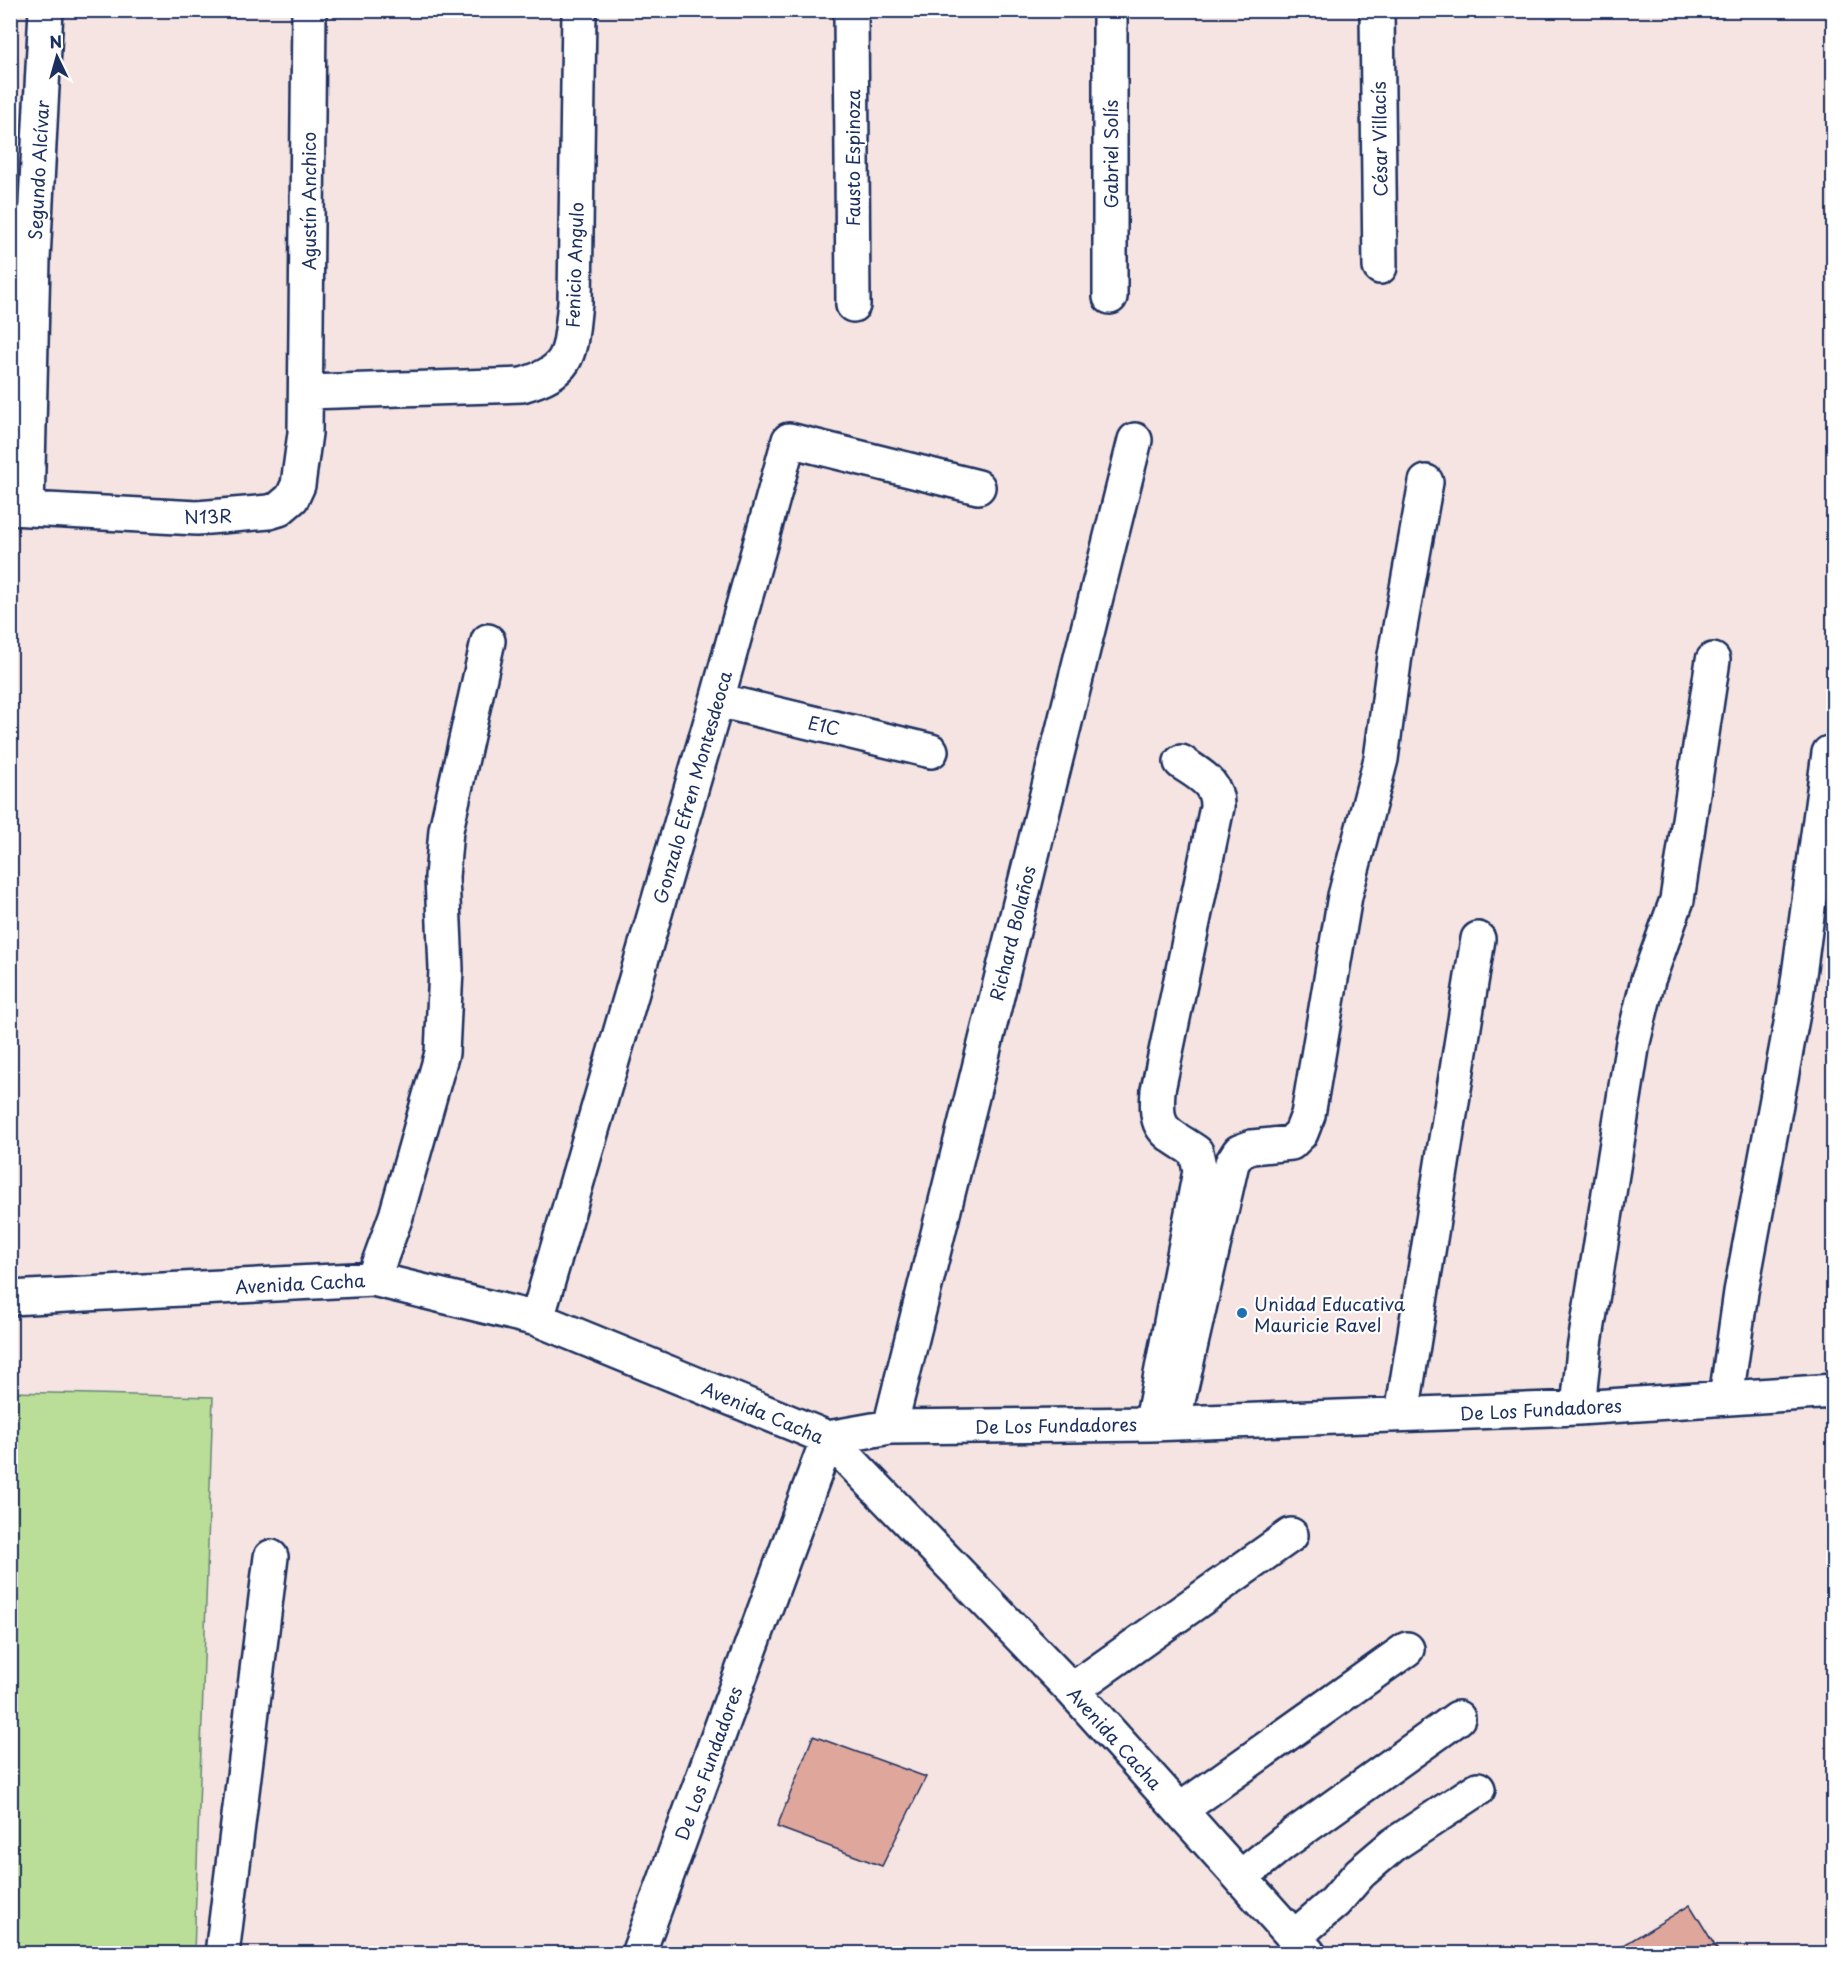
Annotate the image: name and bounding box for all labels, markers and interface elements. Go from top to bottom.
north arrow [27,27,87,87]
text: N [48,29,63,54]
street label: César Villacís [1364,81,1394,197]
street label: Fausto Espinoza [839,89,866,227]
street label: Segundo Alcívar [21,99,55,241]
street label: Gabriel Solís [1097,99,1124,209]
street label: Agustín Anchico [295,132,322,270]
street label: Fenicio Angulo [558,202,590,328]
street label: N13R [183,502,233,530]
street label: Gonzalo Efren Montesdeoca [646,667,738,907]
street label: E1C [805,708,843,742]
street label: Richard Bolaños [982,863,1042,1003]
street label: Avenida Cacha [234,1266,366,1300]
place label: Unidad Educativa Mauricie Ravel [1254,1290,1406,1338]
marker: Unidad Educativa Mauricie Ravel [1235,1306,1249,1320]
street label: Avenida Cacha [698,1374,829,1450]
street label: De Los Fundadores [1459,1391,1623,1427]
street label: De Los Fundadores [975,1410,1137,1440]
street label: Avenida Cacha [1061,1681,1169,1796]
street label: De Los Fundadores [668,1682,748,1844]

